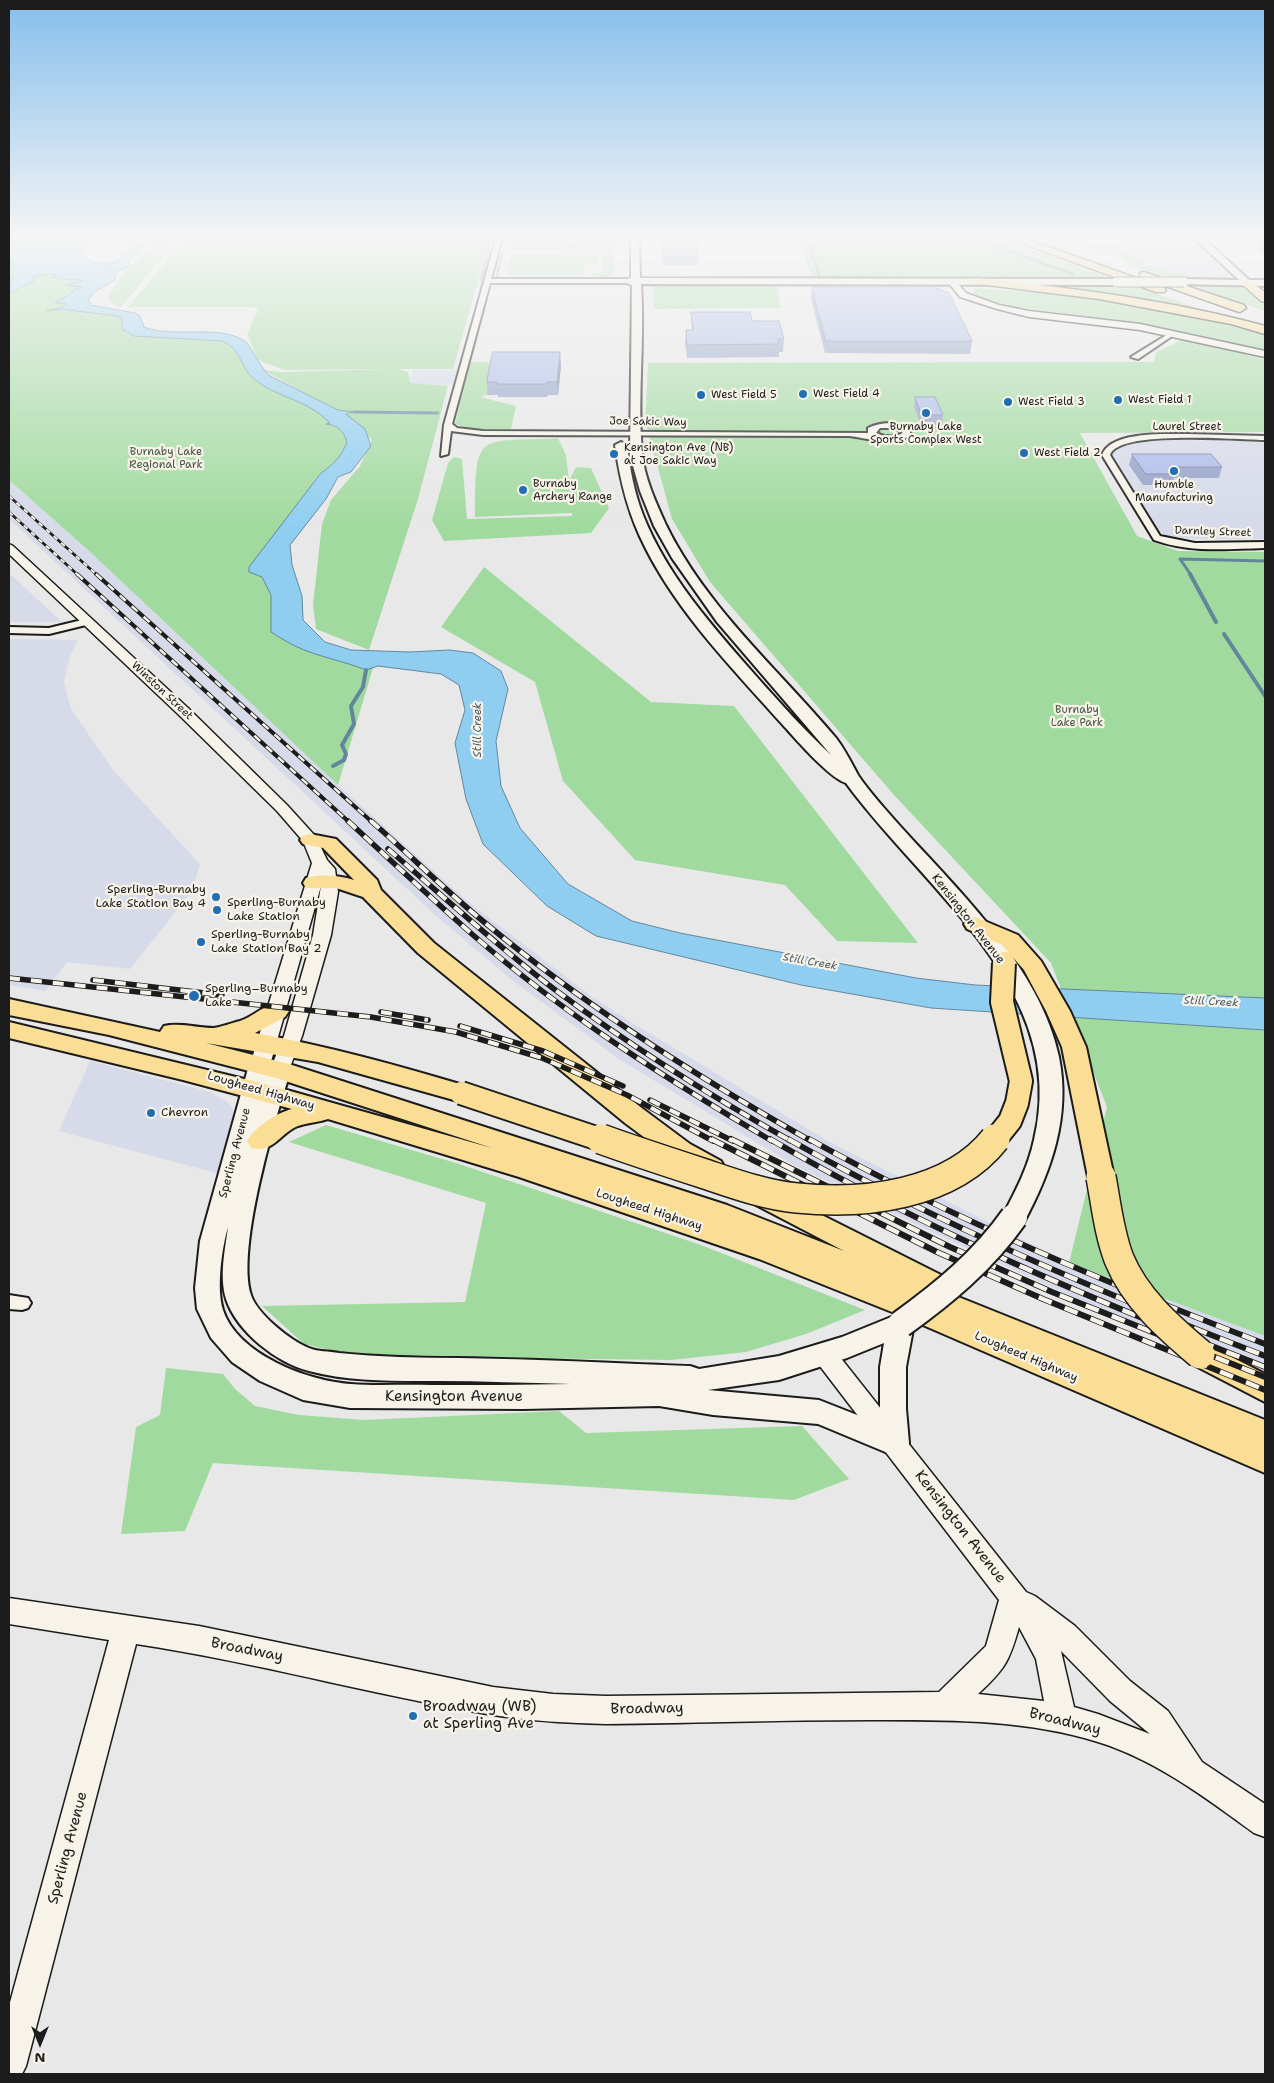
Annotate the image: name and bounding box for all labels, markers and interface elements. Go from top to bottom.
place label: West Field 4 [813,387,880,401]
place label: West Field 5 [711,388,777,402]
marker: West Field 4 [797,388,809,400]
marker: West Field 5 [695,389,707,401]
place label: West Field 1 [1128,393,1192,407]
marker: West Field 1 [1112,394,1124,406]
place label: West Field 3 [1018,395,1085,409]
marker: West Field 3 [1002,396,1014,408]
marker: Burnaby Lake Sports Complex West [920,407,932,419]
street label: Joe Sakic Way [609,415,687,429]
place label: Burnaby Lake Sports Complex West [870,420,982,446]
street label: Laurel Street [1152,420,1222,434]
place label: Kensington Ave (NB) at Joe Sakic Way [624,441,733,467]
park label: Burnaby Lake Regional Park [129,445,203,471]
place label: West Field 2 [1034,446,1101,460]
marker: West Field 2 [1018,447,1030,459]
marker: Kensington Ave (NB) at Joe Sakic Way [608,448,620,460]
marker: Humble Manufacturing [1168,465,1180,477]
place label: Burnaby Archery Range [533,477,612,503]
place label: Humble Manufacturing [1135,478,1213,504]
marker: Burnaby Archery Range [517,484,529,496]
street label: Darnley Street [1174,524,1252,540]
street label: Winston Street [128,659,196,723]
water label: Still Creek [471,703,485,757]
park label: Burnaby Lake Park [1051,703,1103,729]
street label: Kensington Avenue [928,871,1008,967]
place label: Sperling-Burnaby Lake Station Bay 4 [95,883,206,911]
marker: Sperling-Burnaby Lake Station Bay 4 [210,891,222,903]
place label: Sperling-Burnaby Lake Station [227,896,326,924]
marker: Sperling-Burnaby Lake Station [211,904,223,916]
place label: Sperling-Burnaby Lake Station Bay 2 [211,928,322,956]
marker: Sperling-Burnaby Lake Station Bay 2 [195,936,207,948]
water label: Still Creek [782,951,838,973]
place label: Sperling–Burnaby Lake [205,982,308,1010]
marker: Sperling–Burnaby Lake [187,989,201,1003]
water label: Still Creek [1183,994,1239,1010]
street label: Lougheed Highway [206,1069,316,1113]
place label: Chevron [161,1106,208,1120]
street label: Sperling Avenue [216,1106,254,1200]
marker: Chevron [145,1107,157,1119]
street label: Lougheed Highway [594,1186,704,1234]
street label: Lougheed Highway [972,1329,1080,1385]
street label: Kensington Avenue [385,1388,523,1406]
street label: Kensington Avenue [910,1467,1010,1587]
street label: Broadway [209,1634,285,1666]
place label: Broadway (WB) at Sperling Ave [423,1698,536,1733]
street label: Broadway [610,1699,684,1719]
street label: Broadway [1027,1704,1103,1740]
marker: Broadway (WB) at Sperling Ave [407,1710,419,1722]
street label: Sperling Avenue [44,1790,92,1906]
north arrow [15,2018,65,2068]
text: N [34,2049,46,2067]

